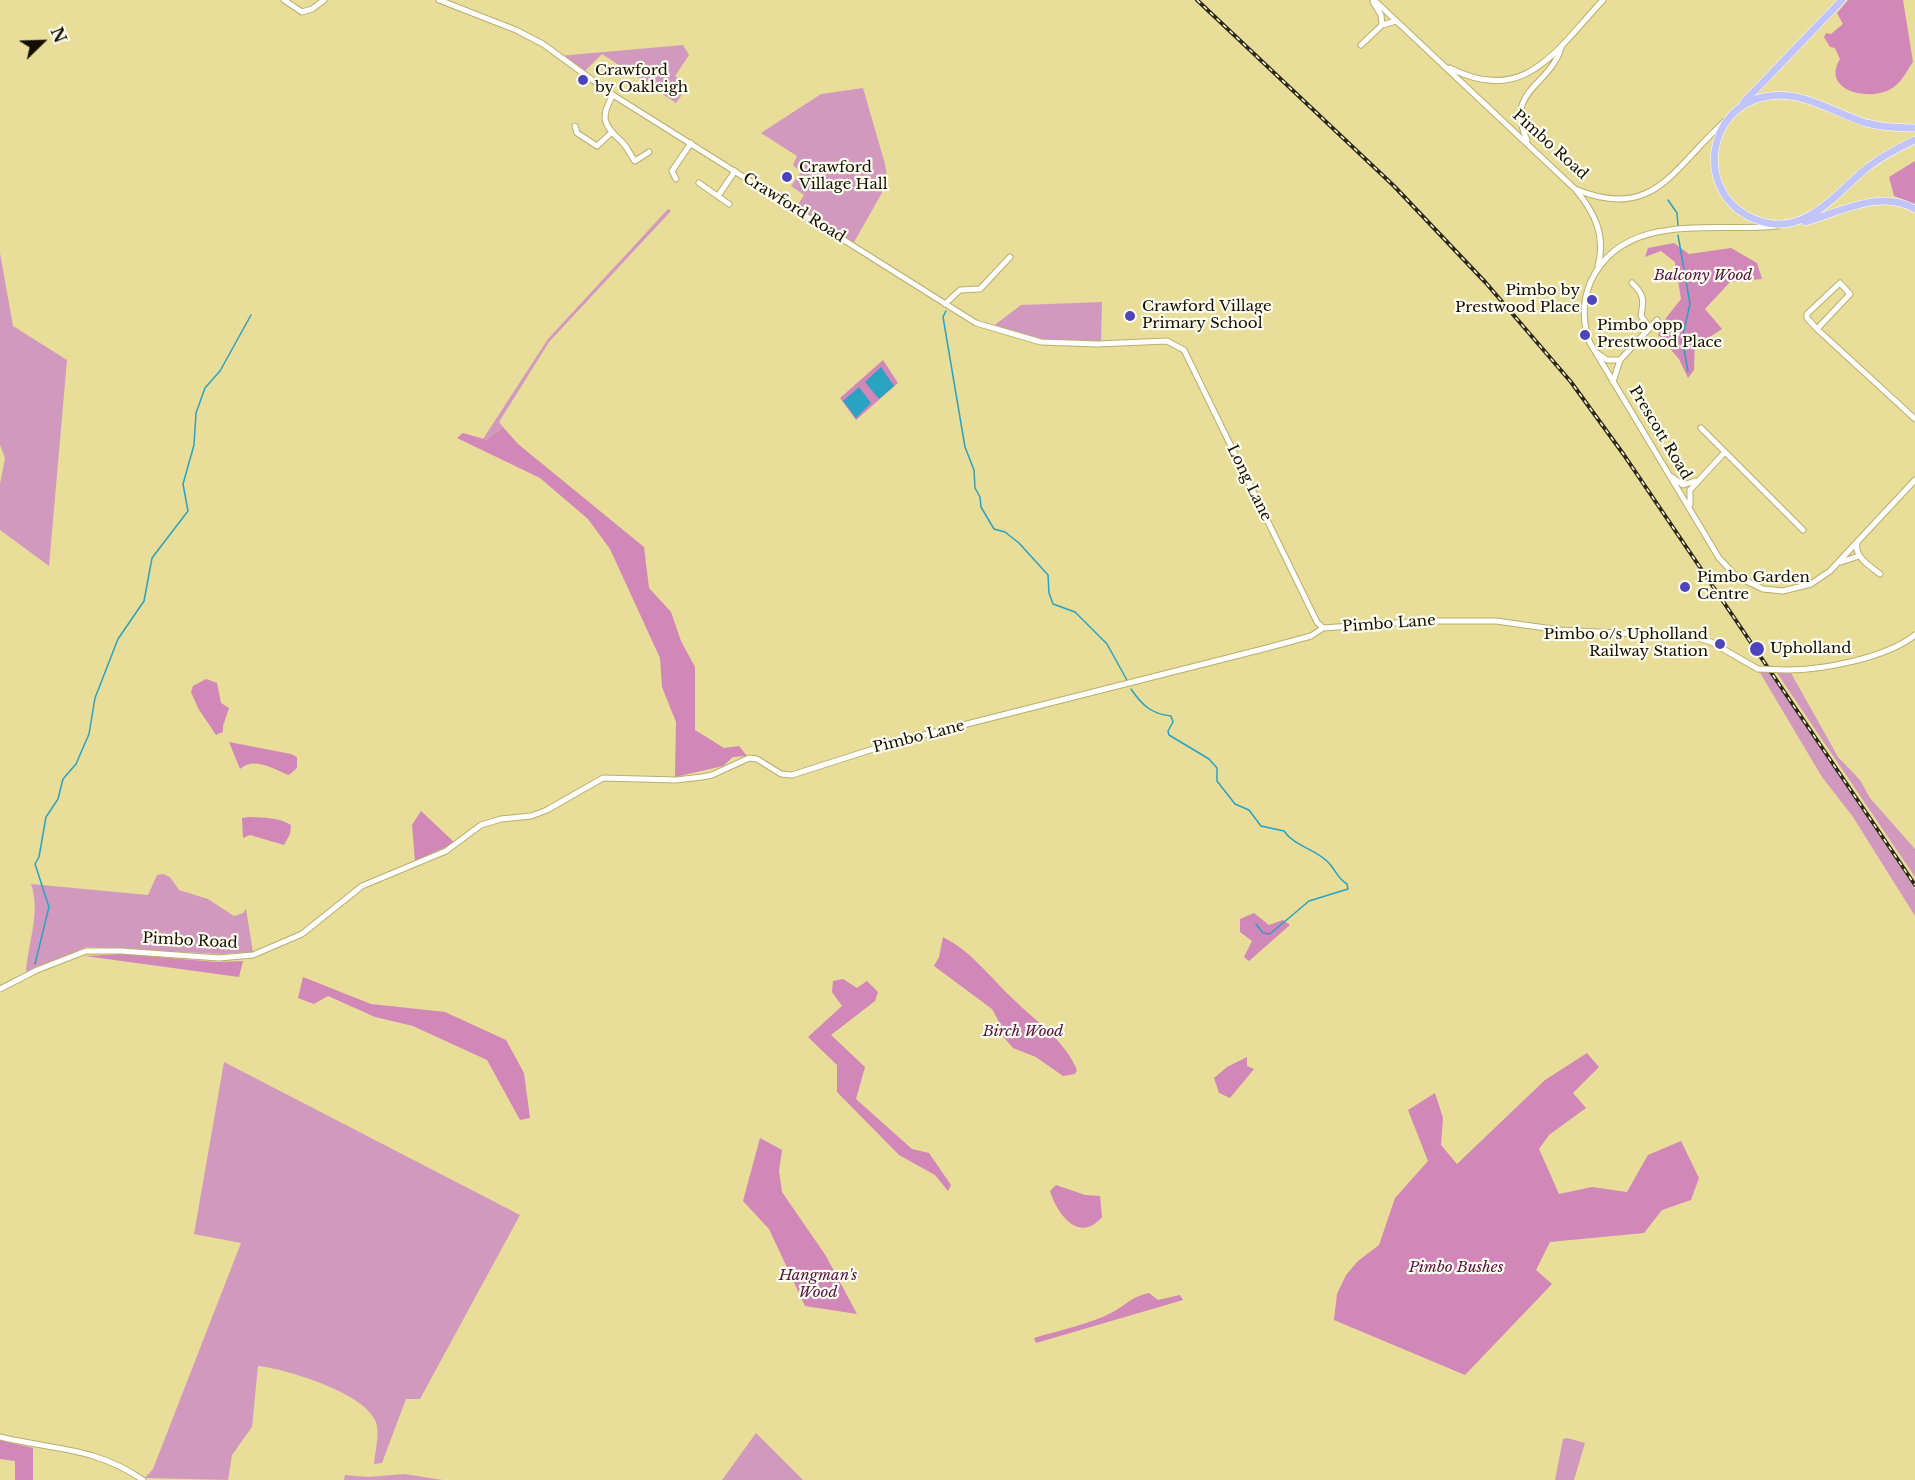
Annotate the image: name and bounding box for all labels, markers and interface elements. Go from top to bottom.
north arrow [12,12,72,72]
text: N [46,24,71,46]
place label: Crawford by Oakleigh [595,62,688,97]
marker: Crawford by Oakleigh [576,73,590,87]
street label: Pimbo Road [1509,106,1591,184]
place label: Crawford Village Hall [799,159,888,194]
street label: Crawford Road [740,169,848,247]
marker: Crawford Village Hall [780,170,794,184]
park label: Balcony Wood [1654,267,1752,285]
place label: Pimbo by Prestwood Place [1455,282,1580,317]
marker: Pimbo by Prestwood Place [1585,293,1599,307]
place label: Crawford Village Primary School [1142,298,1272,333]
marker: Crawford Village Primary School [1123,309,1137,323]
place label: Pimbo opp Prestwood Place [1597,317,1722,352]
marker: Pimbo opp Prestwood Place [1578,328,1592,342]
street label: Prescott Road [1625,383,1695,483]
street label: Long Lane [1223,442,1275,524]
place label: Pimbo Garden Centre [1697,569,1810,604]
marker: Pimbo Garden Centre [1678,580,1692,594]
street label: Pimbo Lane [1342,612,1436,636]
place label: Pimbo o/s Upholland Railway Station [1544,626,1708,661]
marker: Pimbo o/s Upholland Railway Station [1713,637,1727,651]
marker: Upholland [1748,640,1766,658]
place label: Upholland [1770,640,1851,658]
street label: Pimbo Lane [871,717,967,757]
street label: Pimbo Road [142,930,238,952]
park label: Birch Wood [983,1023,1063,1041]
park label: Pimbo Bushes [1409,1259,1503,1277]
park label: Hangman's Wood [779,1267,857,1302]

